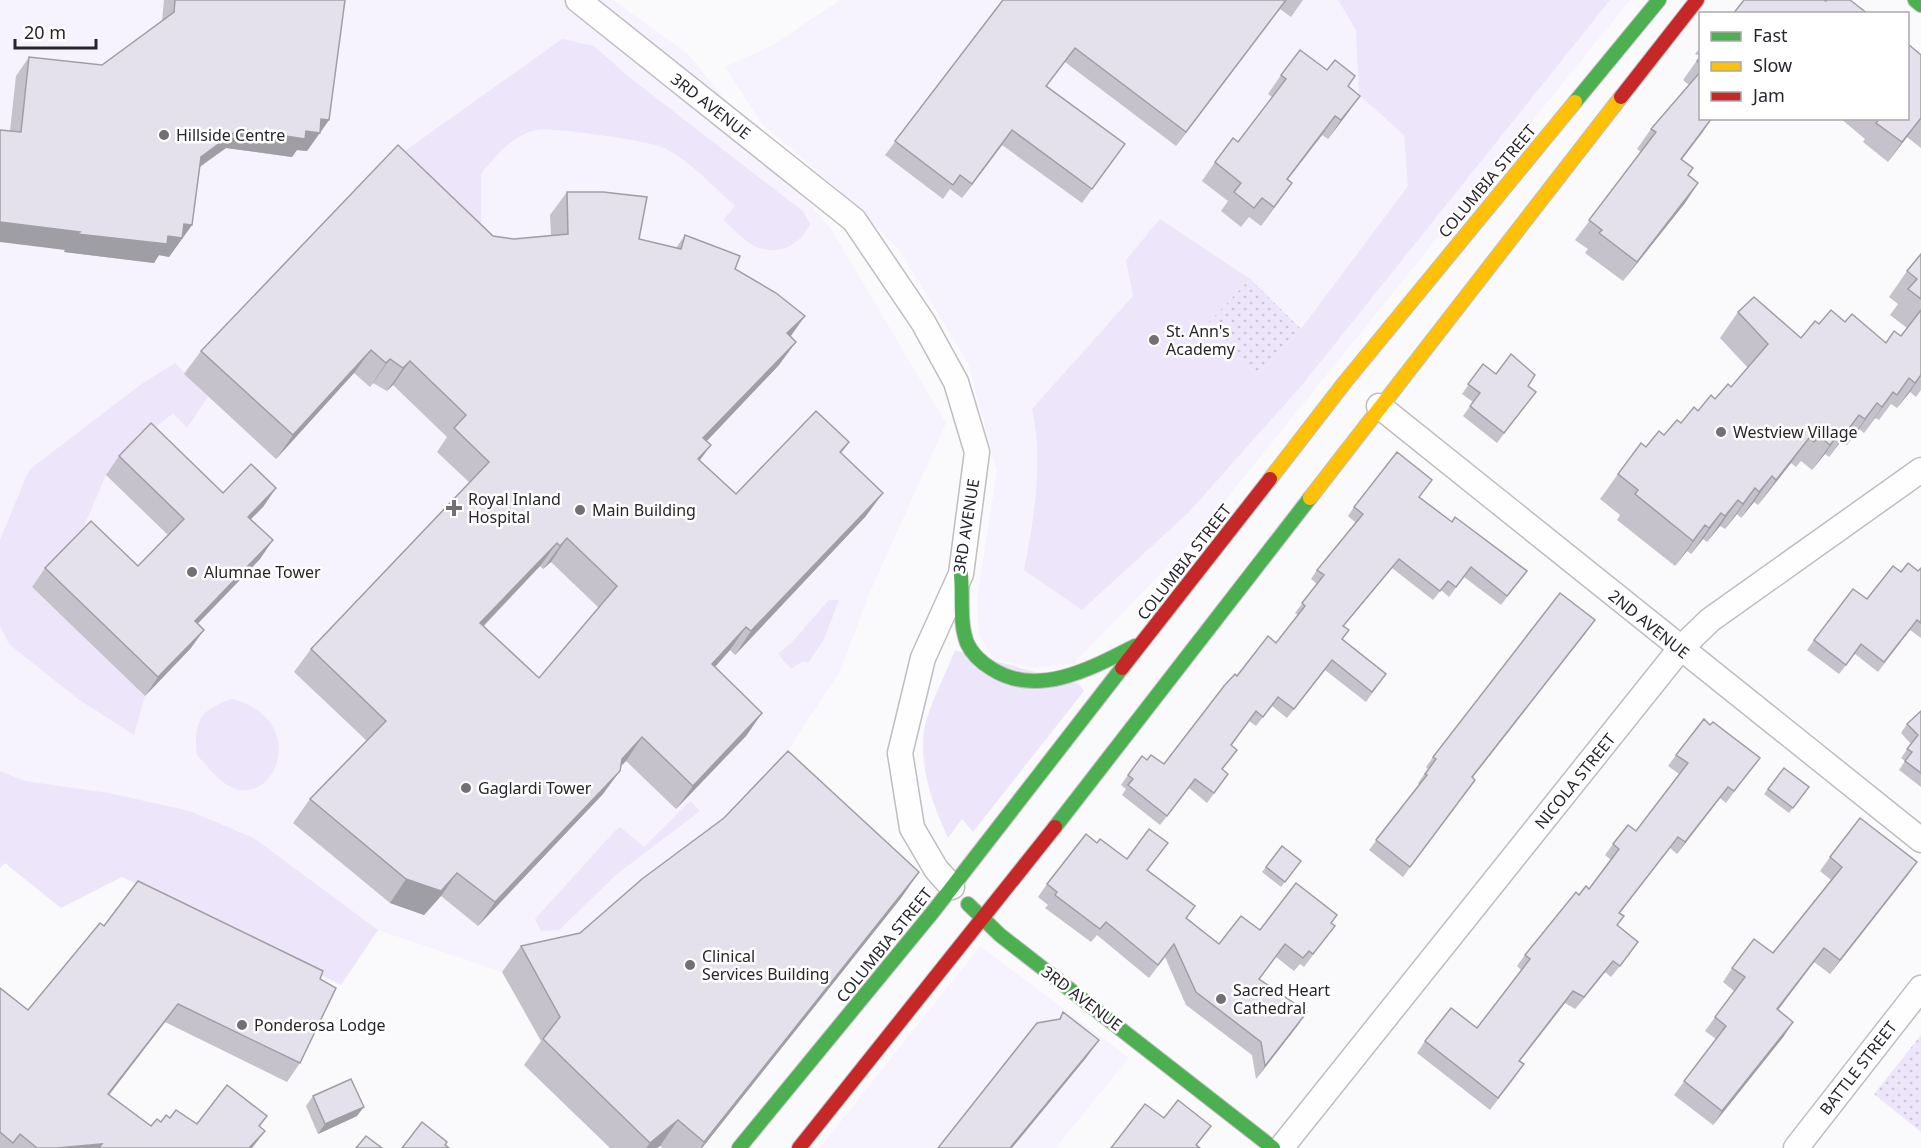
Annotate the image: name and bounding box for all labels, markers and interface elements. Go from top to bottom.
scale bar [15,12,96,50]
legend [1699,12,1909,120]
text: 20 m [24,20,66,44]
text: Fast [1753,23,1788,47]
text: Slow [1753,53,1792,77]
street label: 3RD AVENUE [666,68,756,144]
text: Jam [1751,83,1785,107]
street label: COLUMBIA STREET [1433,120,1541,242]
place label: Hillside Centre [176,124,285,146]
marker: Hillside Centre [157,128,171,142]
place label: St. Ann's Academy [1166,320,1236,360]
marker: St. Ann's Academy [1147,333,1161,347]
place label: Westview Village [1733,421,1858,443]
marker: Westview Village [1714,425,1728,439]
street label: 3RD AVENUE [948,477,984,575]
place label: Royal Inland Hospital [468,488,561,528]
marker: Royal Inland Hospital [445,499,463,517]
place label: Main Building [592,499,696,521]
street label: COLUMBIA STREET [1132,499,1236,624]
marker: Main Building [573,503,587,517]
place label: Alumnae Tower [204,561,321,583]
marker: Alumnae Tower [185,565,199,579]
street label: 2ND AVENUE [1604,585,1694,663]
street label: NICOLA STREET [1530,729,1620,833]
place label: Gaglardi Tower [478,777,592,799]
marker: Gaglardi Tower [459,781,473,795]
street label: COLUMBIA STREET [831,883,937,1007]
place label: Clinical Services Building [702,945,829,985]
marker: Clinical Services Building [683,958,697,972]
street label: 3RD AVENUE [1037,960,1127,1036]
place label: Sacred Heart Cathedral [1233,979,1330,1019]
marker: Sacred Heart Cathedral [1214,992,1228,1006]
place label: Ponderosa Lodge [254,1014,386,1036]
street label: BATTLE STREET [1814,1016,1902,1119]
marker: Ponderosa Lodge [235,1018,249,1032]

